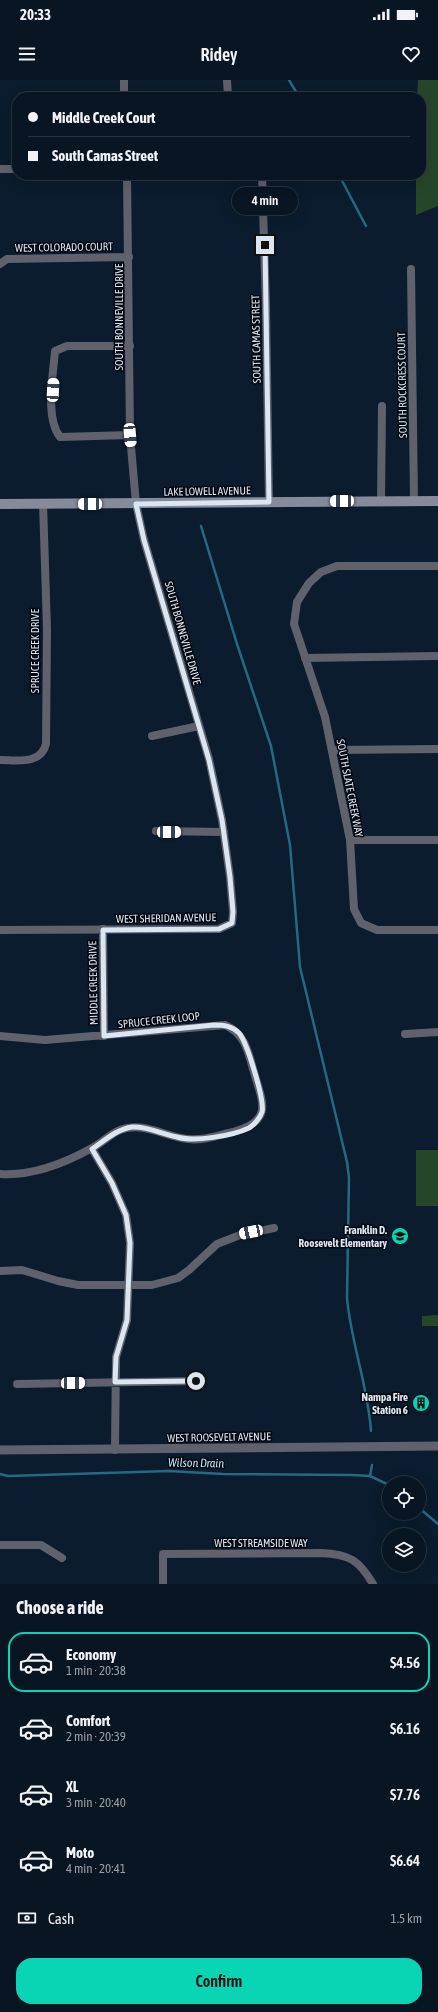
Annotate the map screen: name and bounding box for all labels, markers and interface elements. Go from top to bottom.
text: 20:33 [20,6,51,23]
icon: menu [16,43,38,65]
icon: heart [400,43,422,65]
text: Ridey [200,44,238,65]
text: Middle Creek Court [52,109,155,126]
text: South Camas Street [52,147,158,164]
callout: 4 min [232,187,298,215]
text: 4 min [252,193,278,208]
route end [256,236,274,254]
street label: WEST COLORADO COURT [15,240,113,254]
street label: SOUTH BONNEVILLE DRIVE [113,263,125,371]
street label: SOUTH CAMAS STREET [249,294,263,383]
street label: SOUTH ROCKCRESS COURT [395,332,409,438]
car [46,378,60,402]
car [123,423,137,447]
street label: LAKE LOWELL AVENUE [163,484,251,498]
car [330,495,354,507]
car [78,498,102,510]
street label: SOUTH BONNEVILLE DRIVE [162,580,204,686]
street label: SPRUCE CREEK DRIVE [29,608,41,693]
street label: SOUTH SLATE CREEK WAY [335,738,365,838]
car [157,826,181,838]
street label: WEST SHERIDAN AVENUE [116,911,216,925]
street label: MIDDLE CREEK DRIVE [86,940,100,1025]
street label: SPRUCE CREEK LOOP [118,1010,200,1030]
car [238,1224,264,1240]
place label: Franklin D. Roosevelt Elementary [299,1224,387,1249]
school or university icon: Franklin D. Roosevelt Elementary [390,1226,410,1246]
route start [187,1372,205,1390]
car [61,1377,85,1389]
place label: Nampa Fire Station 6 [361,1391,408,1416]
building icon: Nampa Fire Station 6 [411,1393,431,1413]
street label: WEST ROOSEVELT AVENUE [167,1430,271,1444]
water label: Wilson Drain [168,1456,224,1470]
map controls [382,1476,426,1572]
button: locate [382,1476,426,1520]
button: layers [382,1528,426,1572]
street label: WEST STREAMSIDE WAY [214,1537,308,1549]
text: Choose a ride [16,1597,104,1618]
icon: car [18,1644,54,1680]
text: Economy [66,1646,116,1663]
text: $4.56 [390,1654,420,1671]
text: 1 min · 20:38 [66,1663,126,1678]
icon: car [18,1710,54,1746]
text: Comfort [66,1712,110,1729]
text: $6.16 [390,1720,420,1737]
text: 2 min · 20:39 [66,1729,126,1744]
icon: car [18,1776,54,1812]
text: XL [66,1778,79,1795]
text: $7.76 [390,1786,420,1803]
text: 3 min · 20:40 [66,1795,126,1810]
icon: car [18,1842,54,1878]
text: Moto [66,1844,94,1861]
text: $6.64 [390,1852,420,1869]
text: 4 min · 20:41 [66,1861,126,1876]
icon: cash [16,1907,38,1929]
text: Cash [48,1910,74,1927]
text: 1.5 km [391,1911,422,1926]
button: Confirm [16,1958,422,2004]

